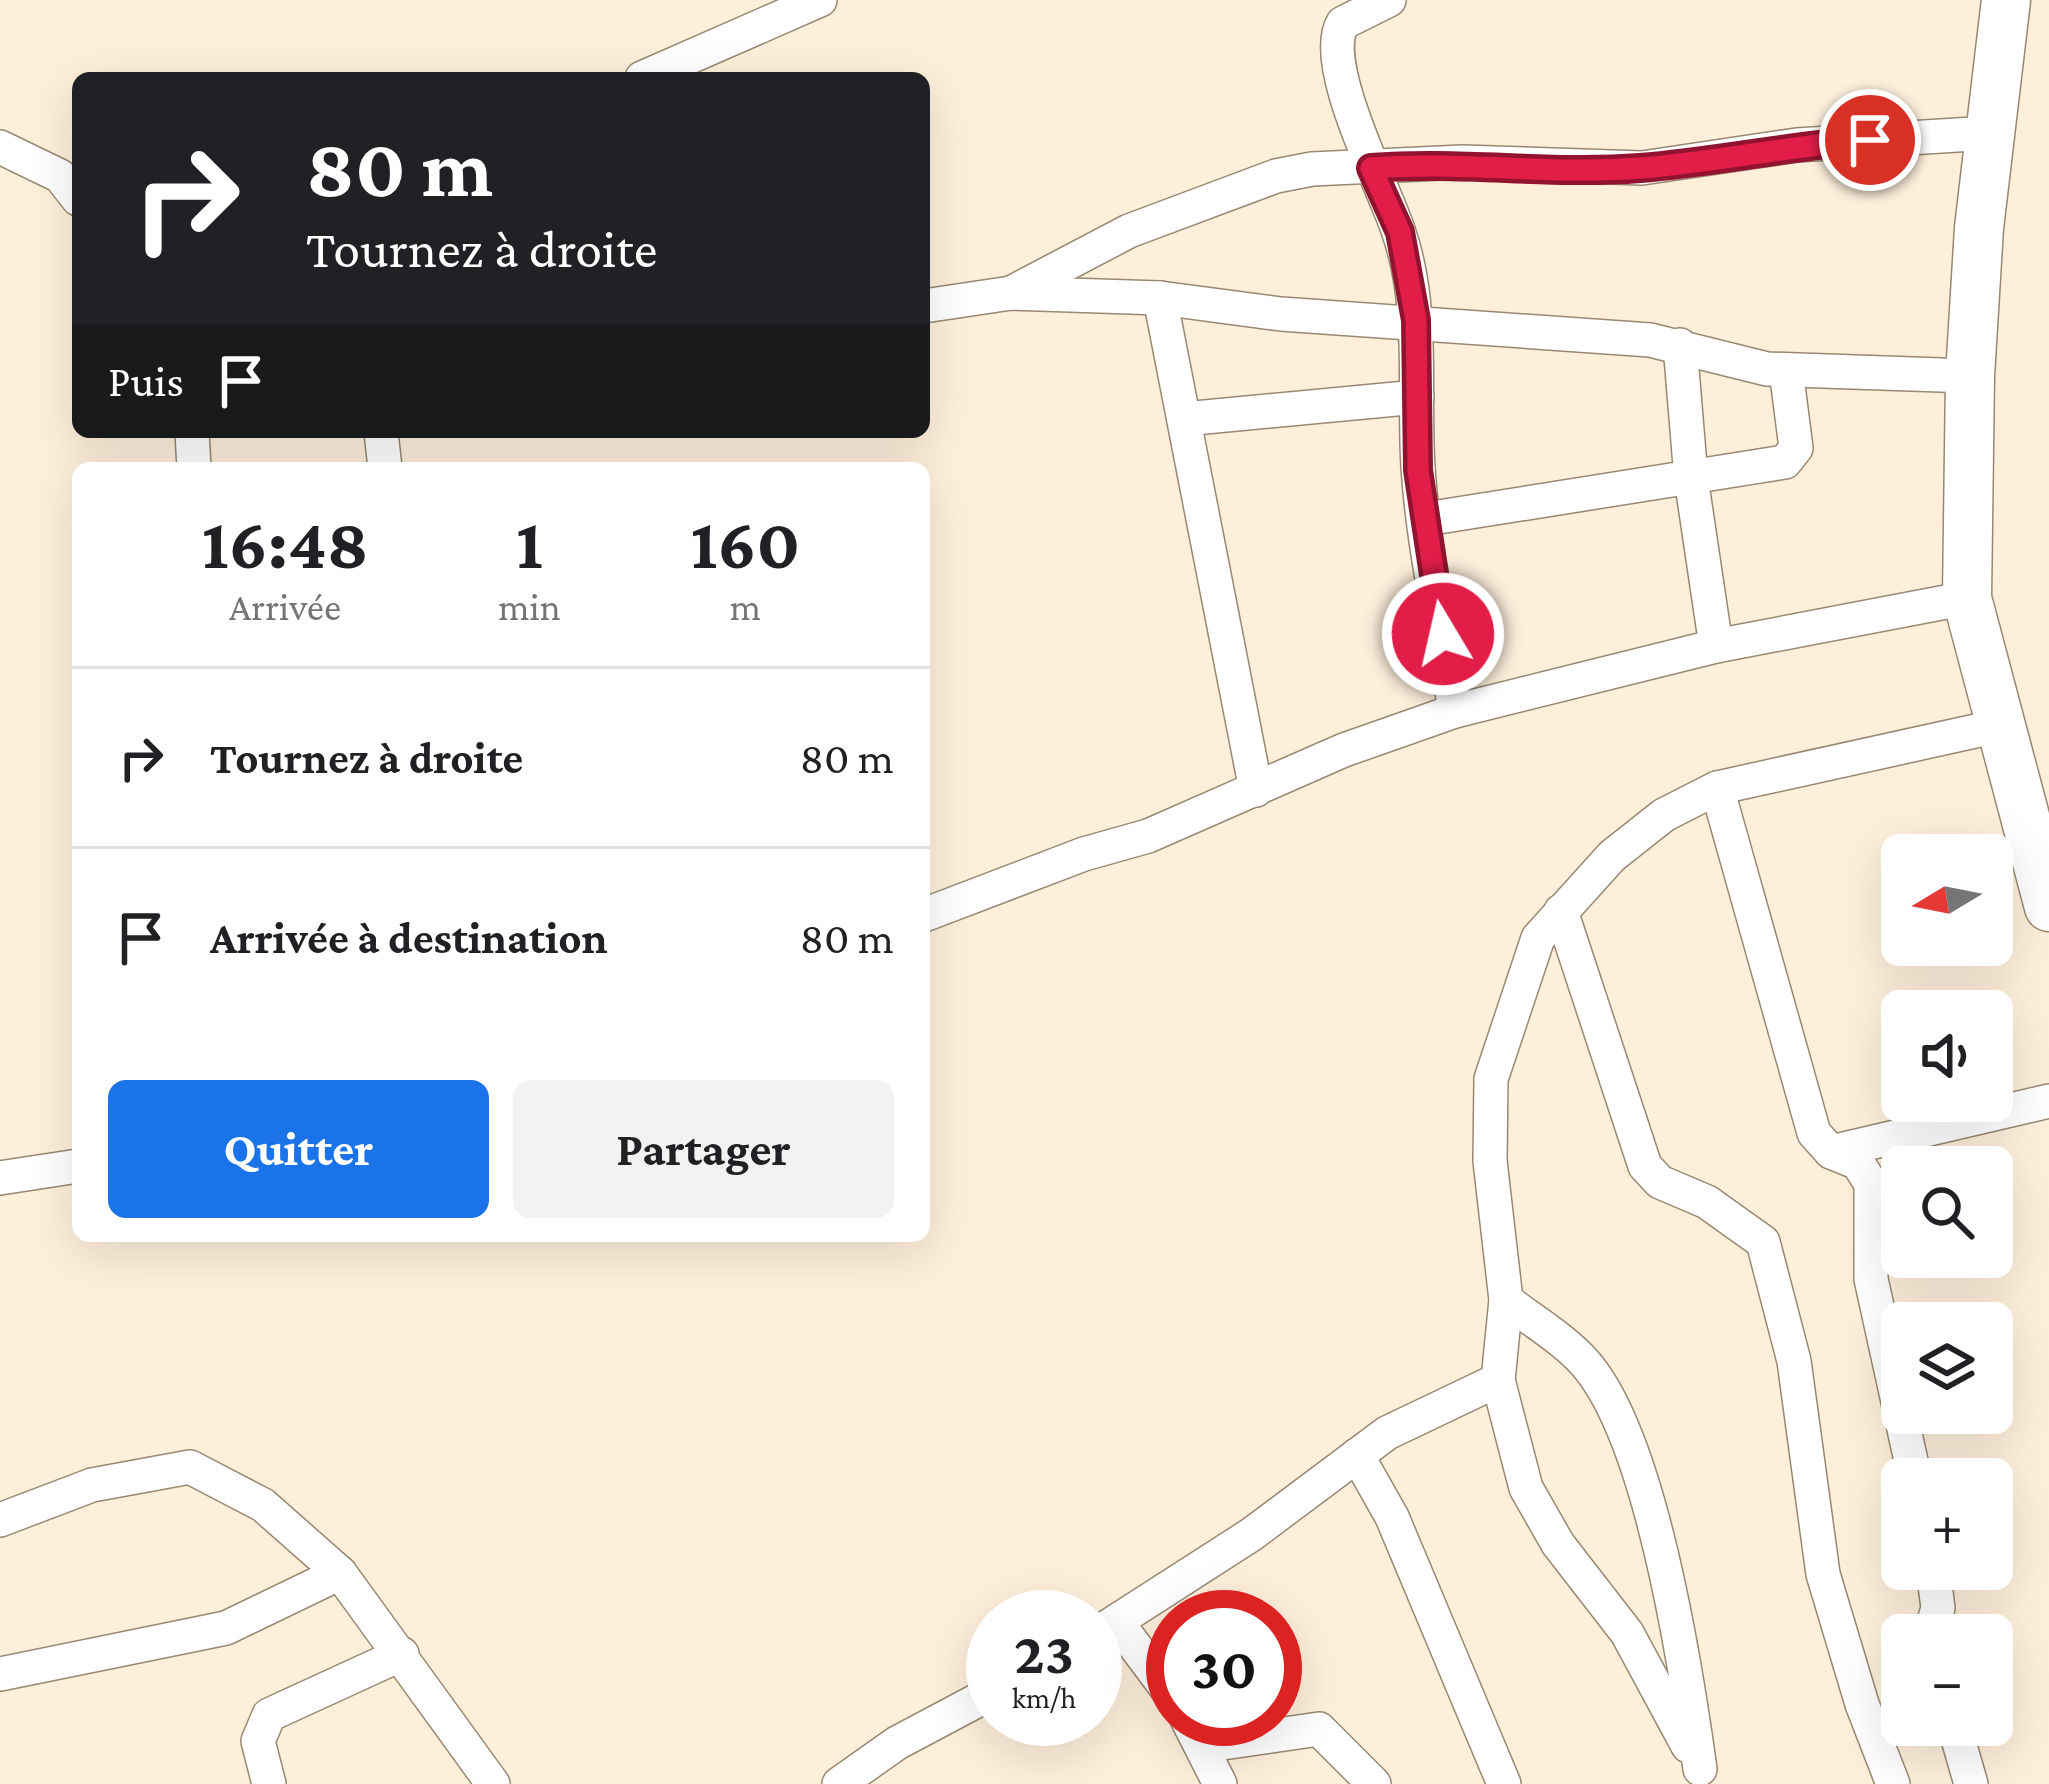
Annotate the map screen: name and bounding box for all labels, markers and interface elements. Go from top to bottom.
pin [1819,89,1921,191]
icon: arrive [1837,107,1903,173]
icon: right [108,120,264,276]
text: 80 m [306,121,493,214]
text: Tournez à droite [306,219,657,279]
icon: arrive [208,348,274,414]
text: Puis [108,356,184,406]
text: 16:48 [202,503,369,583]
text: 1 [516,503,543,583]
text: 160 [690,503,800,583]
position arrow [1380,571,1506,697]
text: Arrivée [229,585,341,628]
text: min [498,585,561,628]
text: m [730,585,761,628]
icon: right [108,725,174,791]
text: Tournez à droite [210,733,523,783]
text: 80 m [800,733,894,783]
north arrow [1881,834,2013,966]
map controls [1881,834,2013,1746]
icon: arrive [108,905,174,971]
text: Arrivée à destination [210,913,608,963]
text: 80 m [800,913,894,963]
button: sound [1881,990,2013,1122]
button: Quitter [108,1080,489,1218]
button: Partager [513,1080,894,1218]
button: search [1881,1146,2013,1278]
button: layers [1881,1302,2013,1434]
button: + [1881,1458,2013,1590]
speed limit sign: 30 [1146,1590,1302,1746]
button: − [1881,1614,2013,1746]
text: 23 [1014,1619,1074,1686]
text: km/h [1012,1681,1076,1714]

